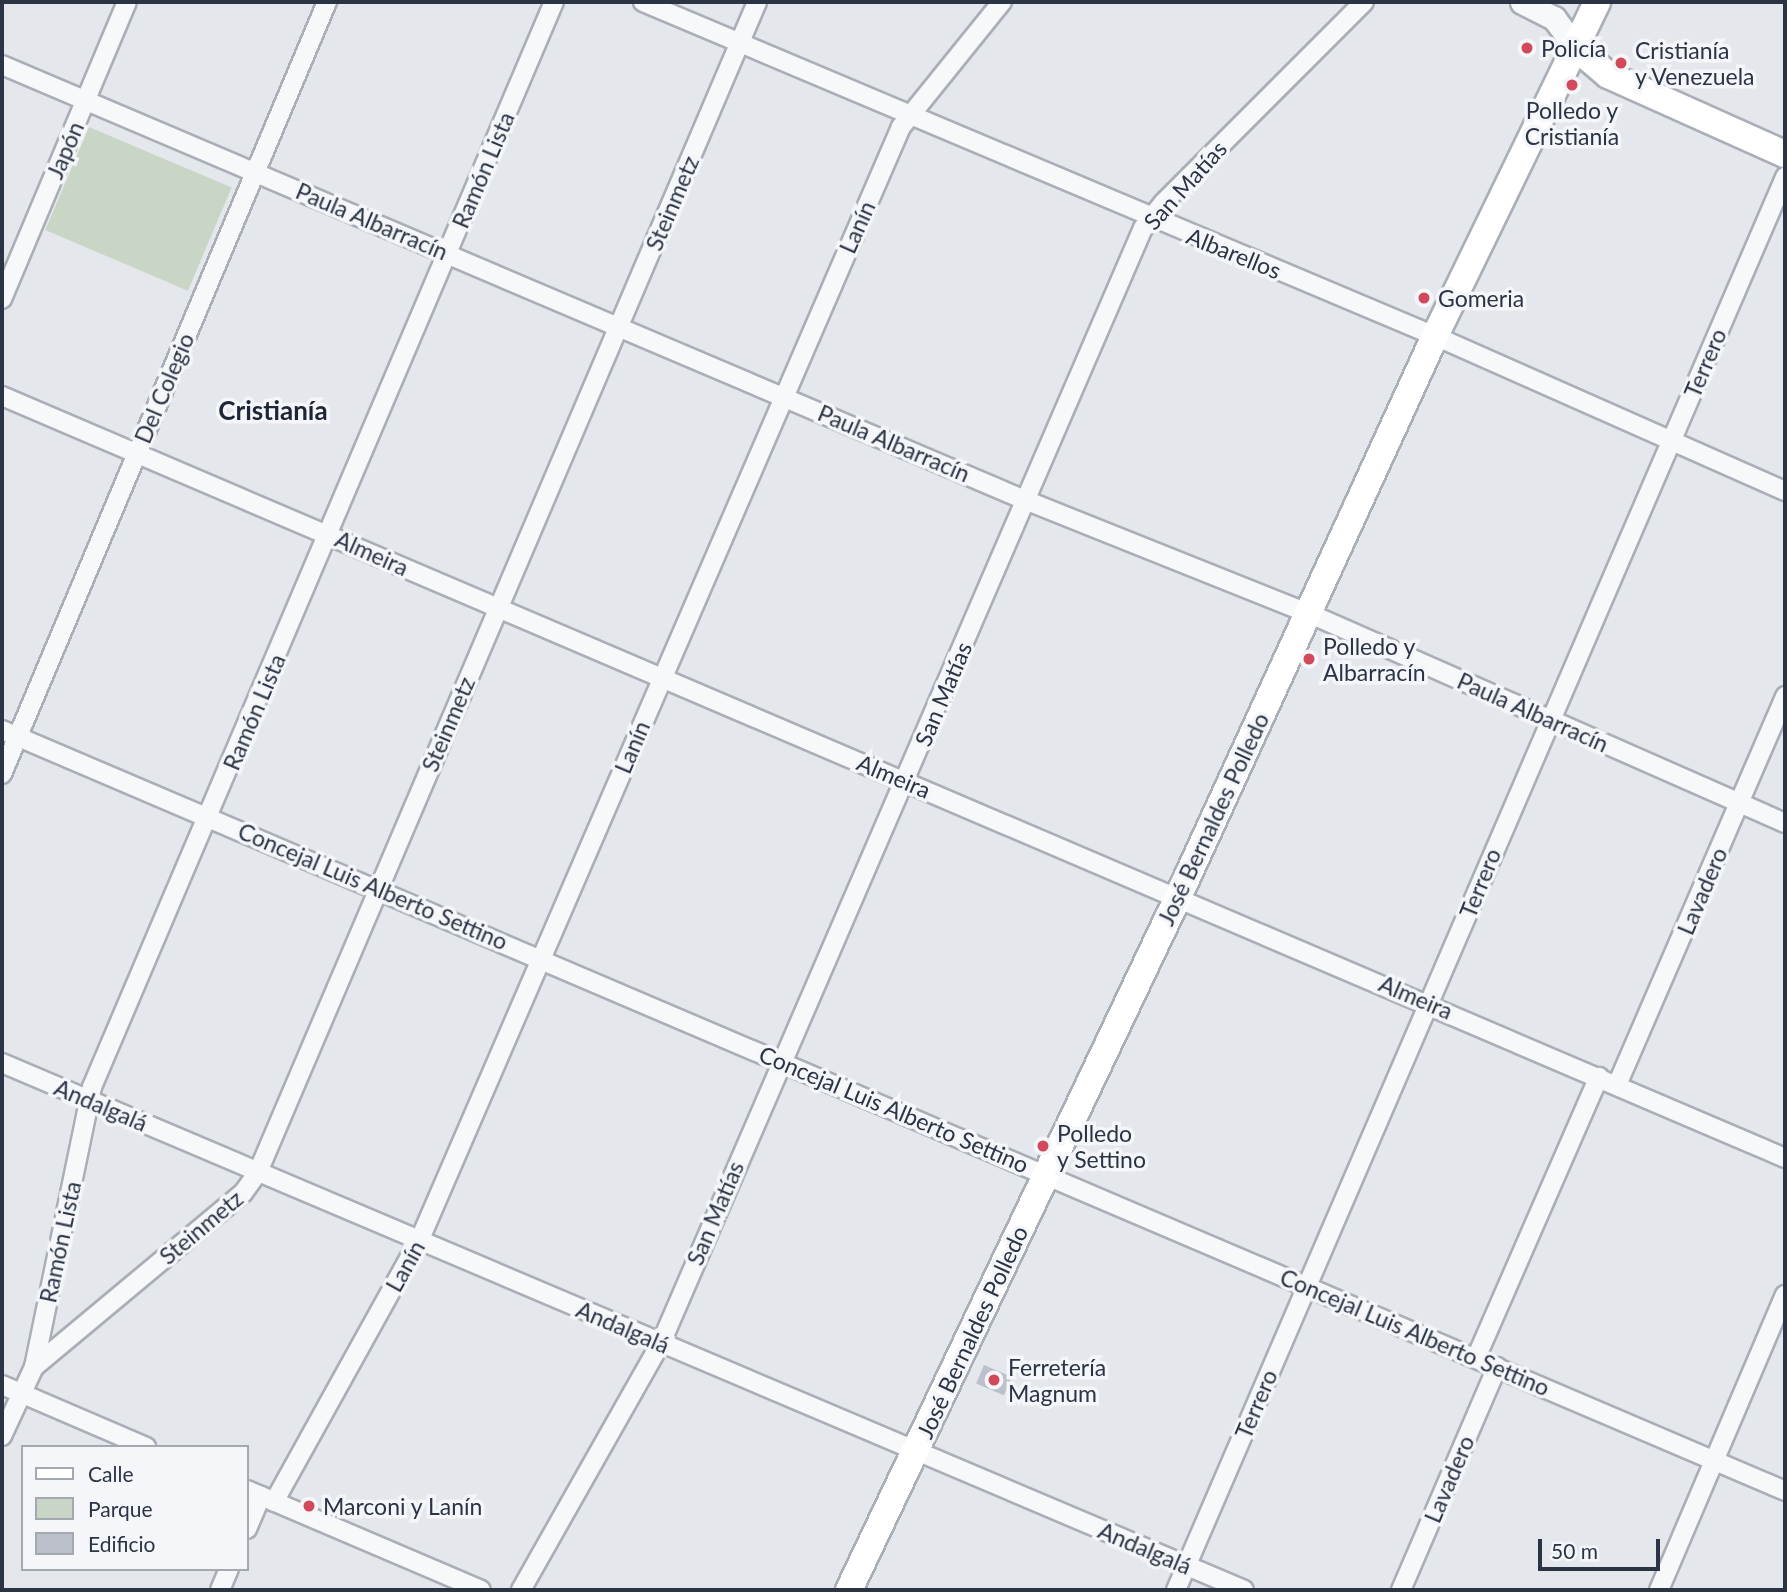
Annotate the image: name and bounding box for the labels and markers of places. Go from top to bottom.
place label: Policía [1541,34,1606,62]
place label: Cristianía y Venezuela [1635,36,1756,90]
marker: Policía [1519,40,1535,56]
marker: Cristianía y Venezuela [1613,55,1629,71]
marker: Polledo y Cristianía [1564,77,1580,93]
place label: Polledo y Cristianía [1525,96,1619,150]
place label: Gomeria [1438,284,1524,312]
marker: Gomeria [1416,290,1432,306]
place label: Polledo y Albarracín [1323,632,1426,686]
marker: Polledo y Albarracín [1301,651,1317,667]
place label: Polledo y Settino [1057,1119,1146,1173]
marker: Polledo y Settino [1035,1138,1051,1154]
place label: Ferretería Magnum [1008,1353,1106,1407]
marker: Ferretería Magnum [986,1372,1002,1388]
place label: Marconi y Lanín [323,1492,484,1520]
marker: Marconi y Lanín [301,1498,317,1514]

